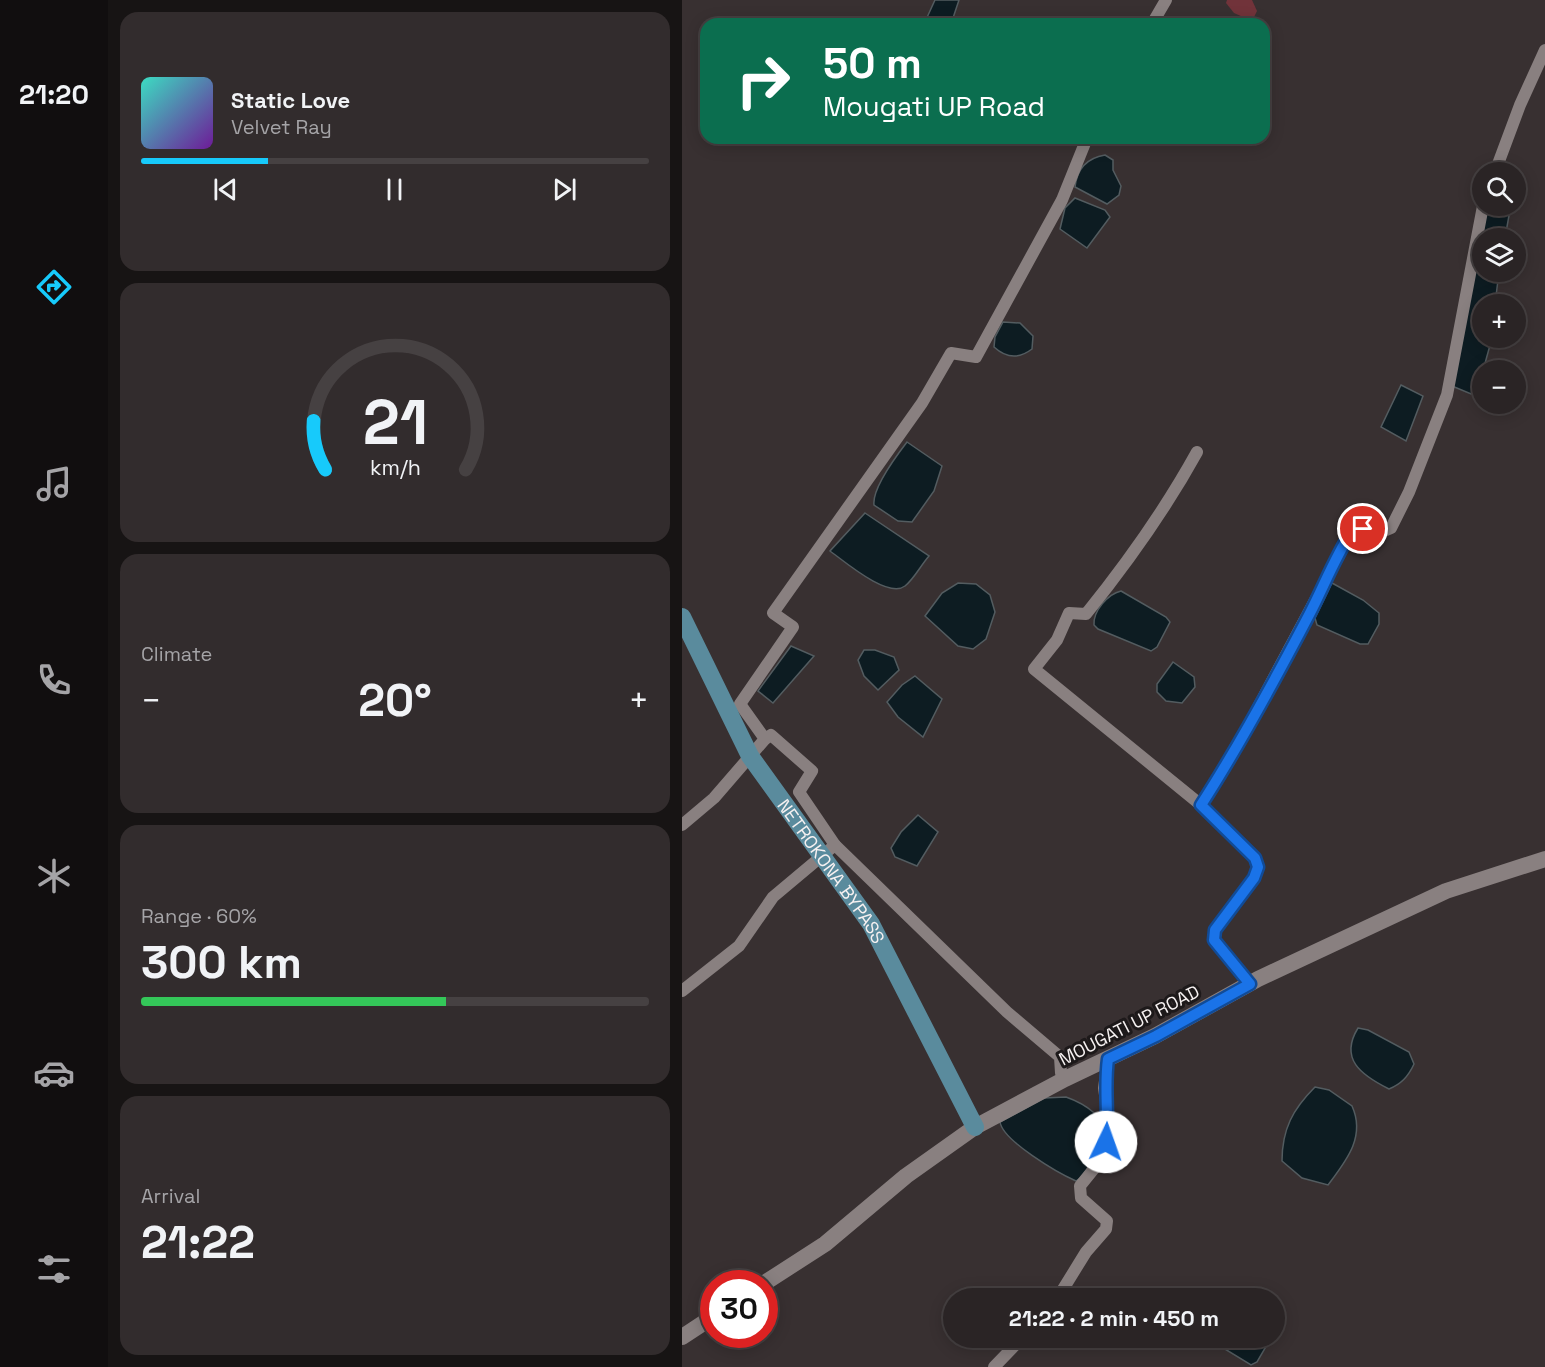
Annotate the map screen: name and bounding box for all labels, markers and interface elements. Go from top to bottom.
text: 50 m [823,37,922,90]
icon: right [724,42,802,120]
text: 21:20 [19,77,89,112]
text: Static Love [231,86,350,114]
text: Mougati UP Road [823,89,1045,124]
text: Velvet Ray [231,114,332,140]
map controls [1472,162,1526,414]
button: search [1472,162,1526,216]
icon: previous [209,173,242,206]
icon: pause [378,173,411,206]
icon: next [548,173,581,206]
button: layers [1472,228,1526,282]
icon: directions [33,266,75,308]
button: + [1472,294,1526,348]
button: − [1472,360,1526,414]
text: 21 [362,383,428,462]
text: km/h [369,454,421,481]
icon: music [33,463,75,505]
pin [1337,503,1388,554]
icon: arrive [1346,512,1379,545]
text: Climate [141,641,212,667]
icon: phone [33,659,75,701]
text: 20° [358,672,432,729]
text: − [141,680,161,722]
text: + [629,680,649,722]
street label: NETROKONA BYPASS [773,794,890,947]
icon: climate [33,855,75,897]
text: Range · 60% [141,903,257,929]
text: 300 km [141,934,302,991]
street label: MOUGATI UP ROAD [1055,980,1203,1070]
icon: car [33,1052,75,1094]
position arrow [1074,1110,1138,1174]
text: Arrival [141,1183,200,1209]
text: 21:22 [141,1214,255,1271]
icon: filters [33,1248,75,1290]
speed limit sign: 30 [700,1270,778,1348]
text: 21:22 · 2 min · 450 m [1009,1304,1219,1332]

